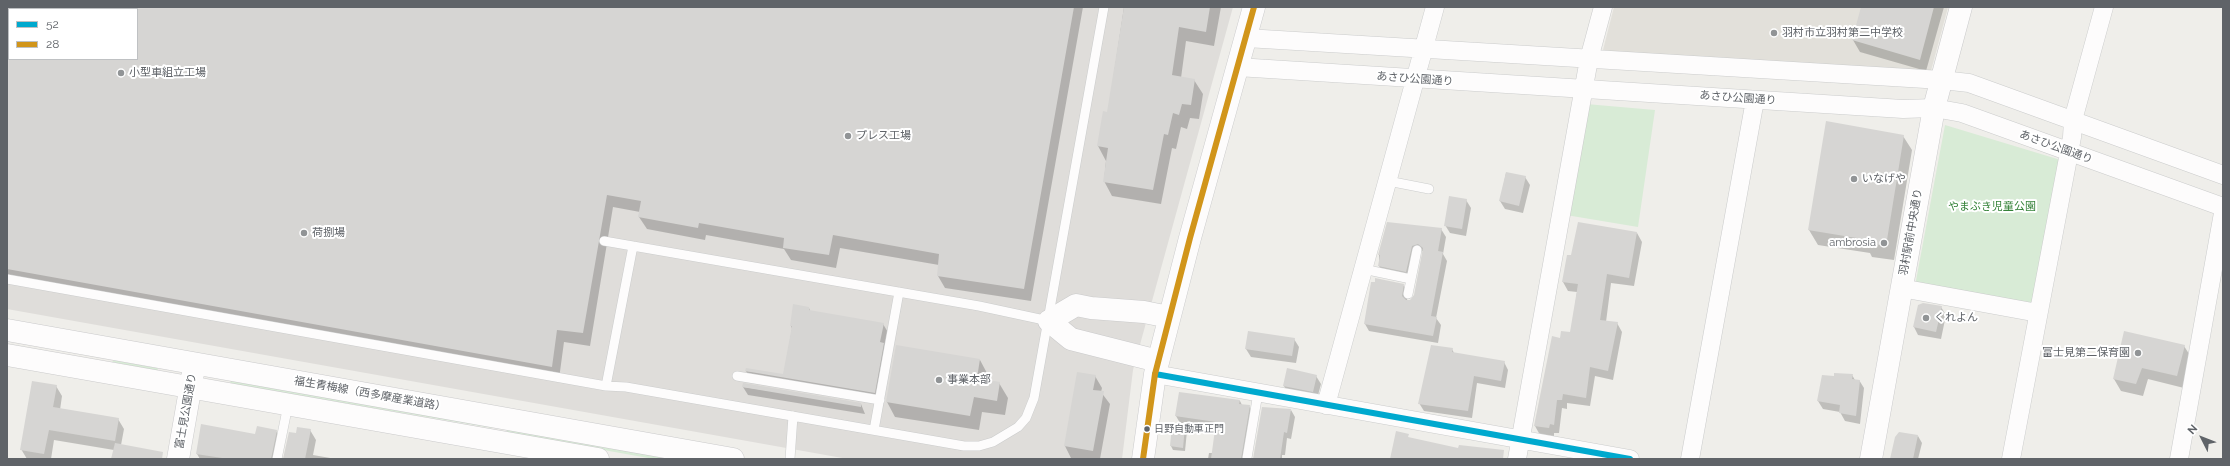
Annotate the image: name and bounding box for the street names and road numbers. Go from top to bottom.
street label: あさひ公園通り [1376,70,1454,88]
street label: あさひ公園通り [1699,89,1777,107]
street label: あさひ公園通り [2018,128,2094,166]
street label: 羽村駅前中央通り [1897,188,1925,276]
street label: 富士見公園通り [173,372,199,450]
street label: 福生青梅線（西多摩産業道路） [293,374,447,414]

